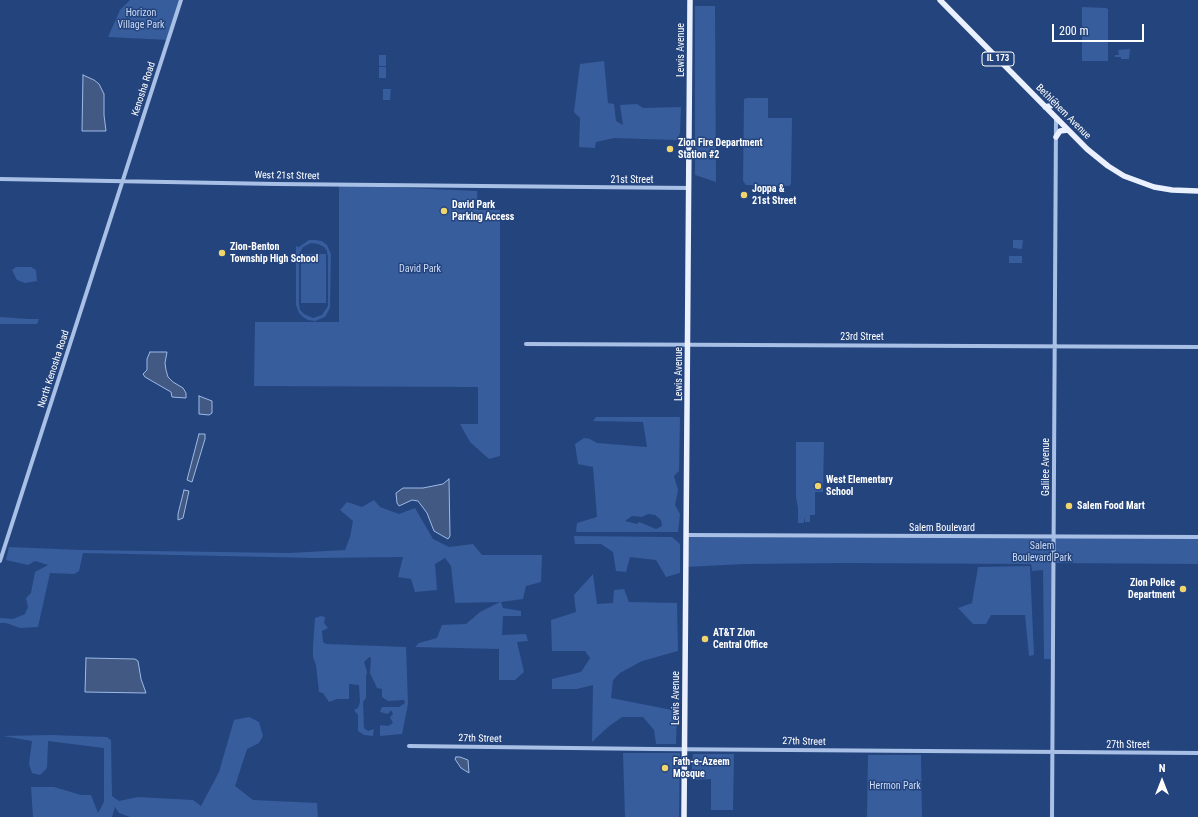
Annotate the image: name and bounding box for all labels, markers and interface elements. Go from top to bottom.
park label: Horizon Village Park [117,7,165,30]
scale bar [1054,16,1146,42]
street label: Lewis Avenue [675,23,687,77]
text: 200 m [1059,24,1089,38]
road number: IL 173 [982,52,1014,66]
street label: Kenosha Road [130,60,158,118]
street label: Bethlehem Avenue [1033,82,1093,142]
place label: Zion Fire Department Station #2 [678,137,763,160]
marker: Zion Fire Department Station #2 [665,144,675,154]
street label: West 21st Street [254,169,320,183]
street label: 21st Street [610,174,654,186]
place label: Joppa & 21st Street [752,183,796,206]
marker: Joppa & 21st Street [739,190,749,200]
place label: David Park Parking Access [452,199,514,222]
marker: David Park Parking Access [439,206,449,216]
place label: Zion-Benton Township High School [230,241,318,264]
marker: Zion-Benton Township High School [217,248,227,258]
park label: David Park [399,263,441,275]
street label: North Kenosha Road [36,329,72,409]
street label: 23rd Street [840,331,884,343]
street label: Lewis Avenue [673,347,685,401]
street label: Galilee Avenue [1040,438,1052,496]
place label: West Elementary School [826,474,893,498]
marker: West Elementary School [813,481,823,491]
place label: Salem Food Mart [1077,500,1145,512]
marker: Salem Food Mart [1064,501,1074,511]
street label: Salem Boulevard [909,522,975,534]
park label: Salem Boulevard Park [1012,540,1072,564]
place label: Zion Police Department [1128,577,1175,600]
marker: Zion Police Department [1178,584,1188,594]
place label: AT&T Zion Central Office [713,627,768,650]
marker: AT&T Zion Central Office [700,634,710,644]
street label: Lewis Avenue [670,671,682,725]
street label: 27th Street [458,733,502,745]
street label: 27th Street [782,736,826,748]
street label: 27th Street [1106,739,1150,751]
place label: Fath-e-Azeem Mosque [673,756,730,780]
north arrow [1142,761,1182,801]
text: N [1159,762,1165,775]
marker: Fath-e-Azeem Mosque [660,763,670,773]
park label: Hermon Park [869,780,921,792]

